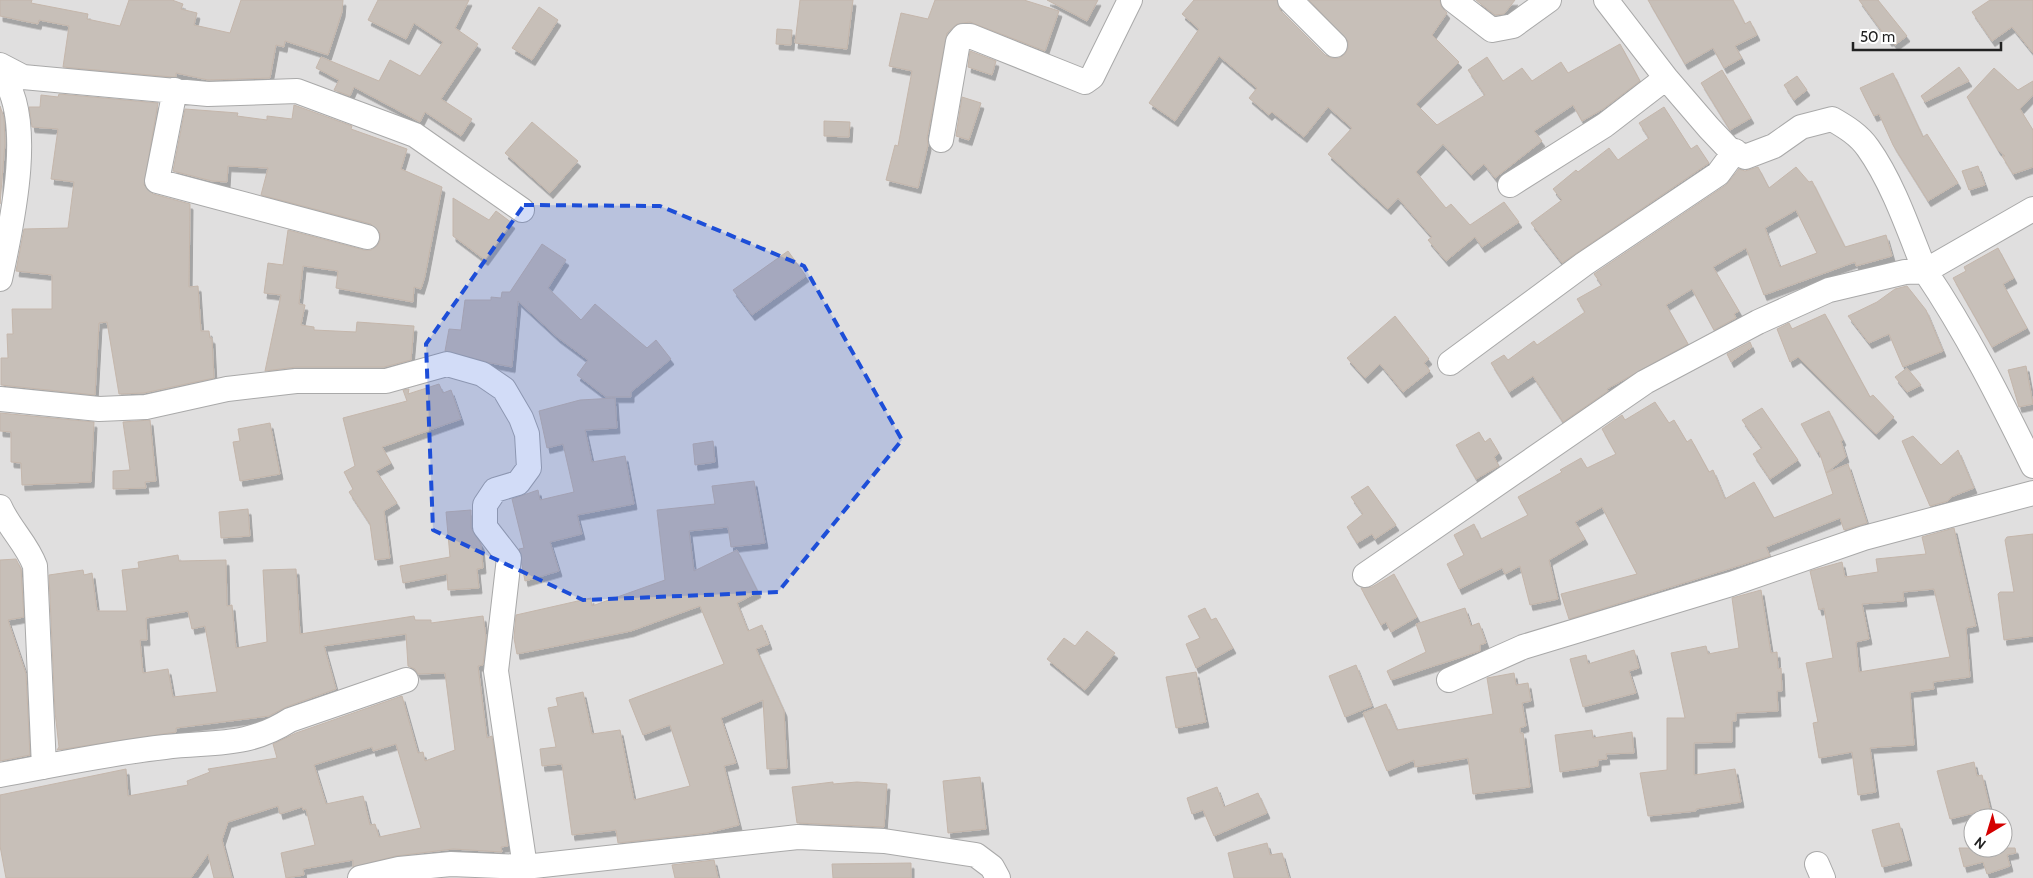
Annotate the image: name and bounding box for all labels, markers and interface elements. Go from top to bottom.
scale bar [1853,20,2000,52]
text: 50 m [1860,28,1895,46]
north arrow [1963,808,2013,858]
text: N [1971,833,1989,853]

